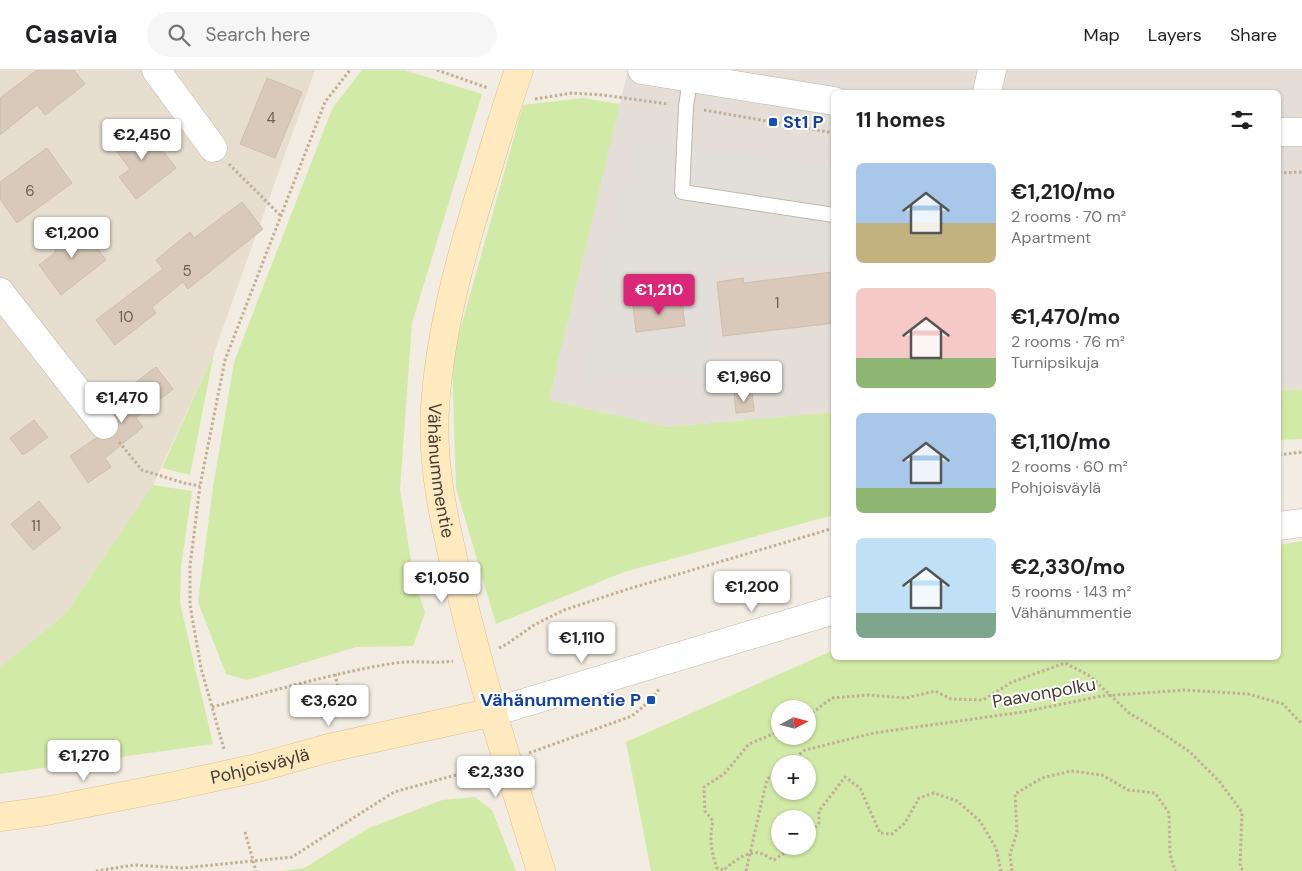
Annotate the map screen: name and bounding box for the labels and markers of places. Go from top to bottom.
place label: St1 P [783,110,824,134]
marker: St1 P [767,116,779,128]
pin: €2,450 [101,118,183,161]
pin: €1,200 [31,216,113,259]
pin: €1,210 [618,274,700,316]
pin: €1,960 [703,360,785,403]
pin: €1,470 [81,382,163,424]
pin: €1,050 [401,562,483,604]
pin: €1,200 [711,570,793,613]
pin: €1,110 [541,622,623,664]
pin: €3,620 [288,684,370,727]
place label: Vähänummentie P [480,688,641,712]
marker: Vähänummentie P [645,694,657,706]
pin: €1,270 [43,740,125,782]
pin: €2,330 [455,756,537,798]

